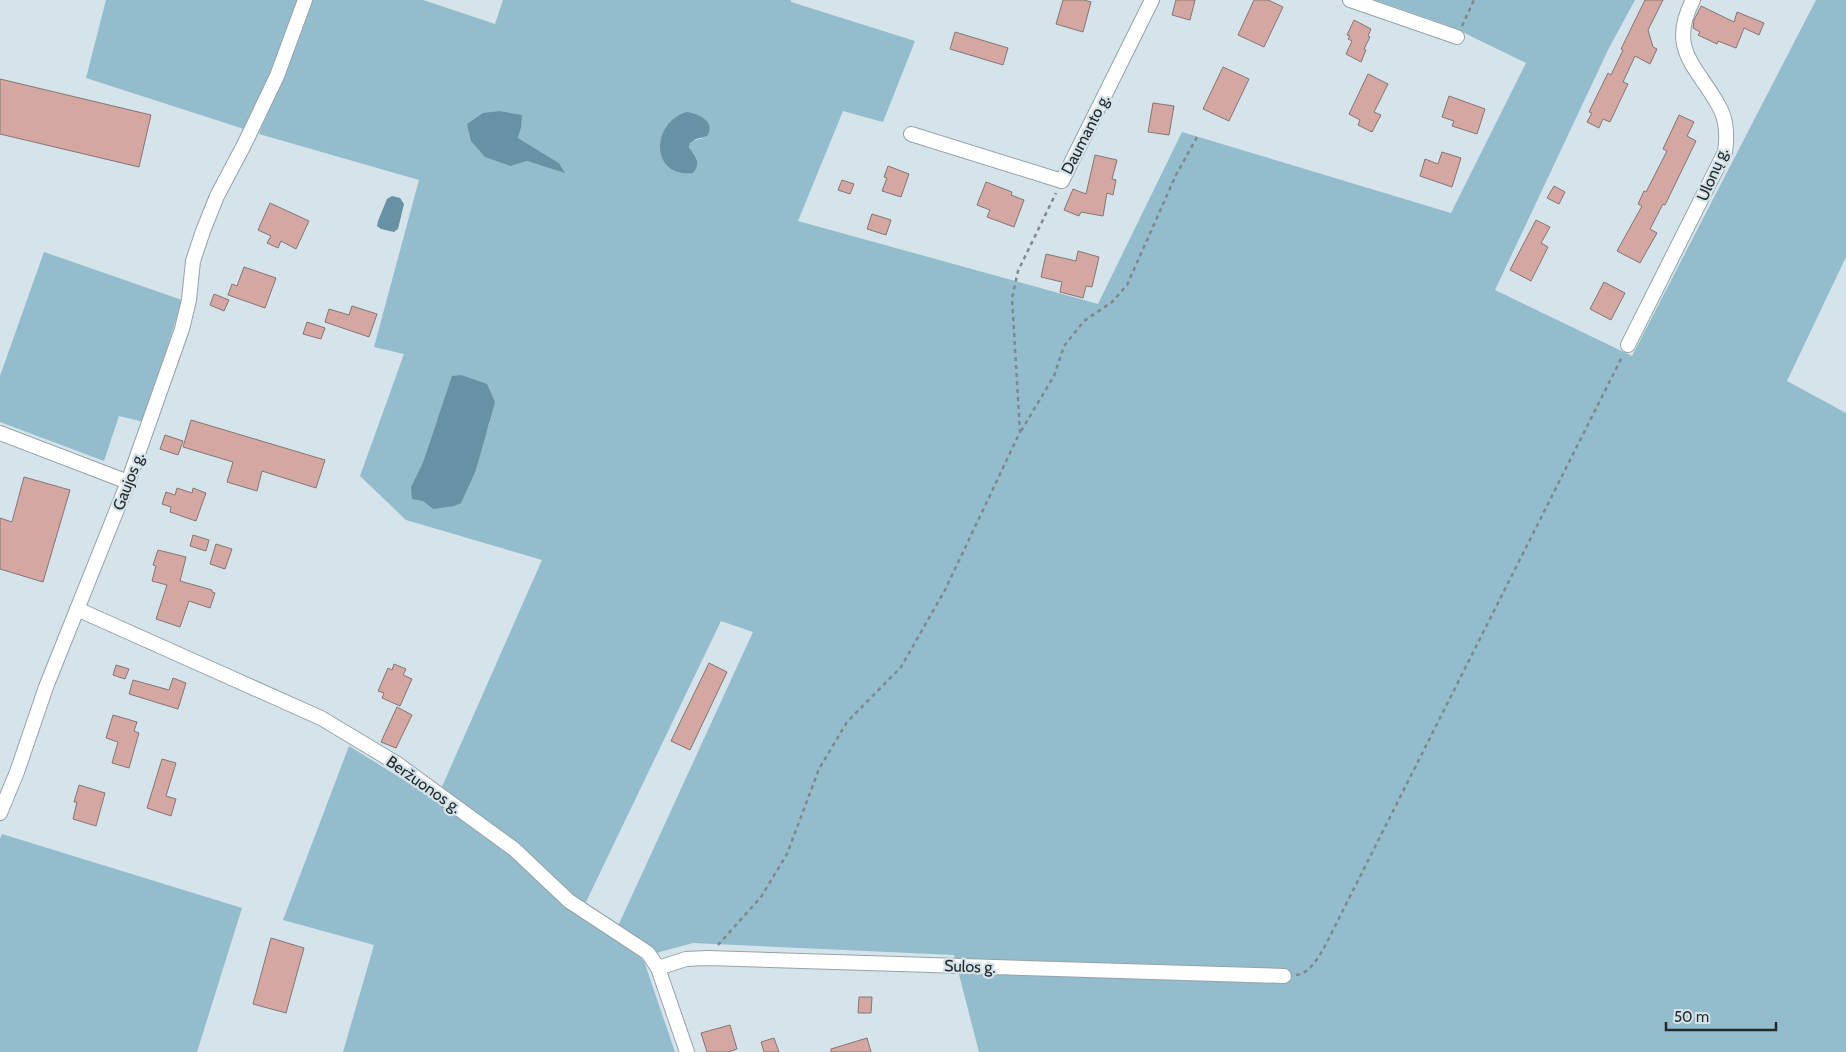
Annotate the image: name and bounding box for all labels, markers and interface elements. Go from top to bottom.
street label: Daumanto g. [1057,91,1114,177]
street label: Ulonų g. [1693,145,1732,204]
street label: Gaujos g. [109,450,148,513]
street label: Beržuonos g. [383,752,465,817]
street label: Sulos g. [944,956,996,977]
scale bar [1666,1000,1776,1032]
text: 50 m [1674,1008,1709,1026]

